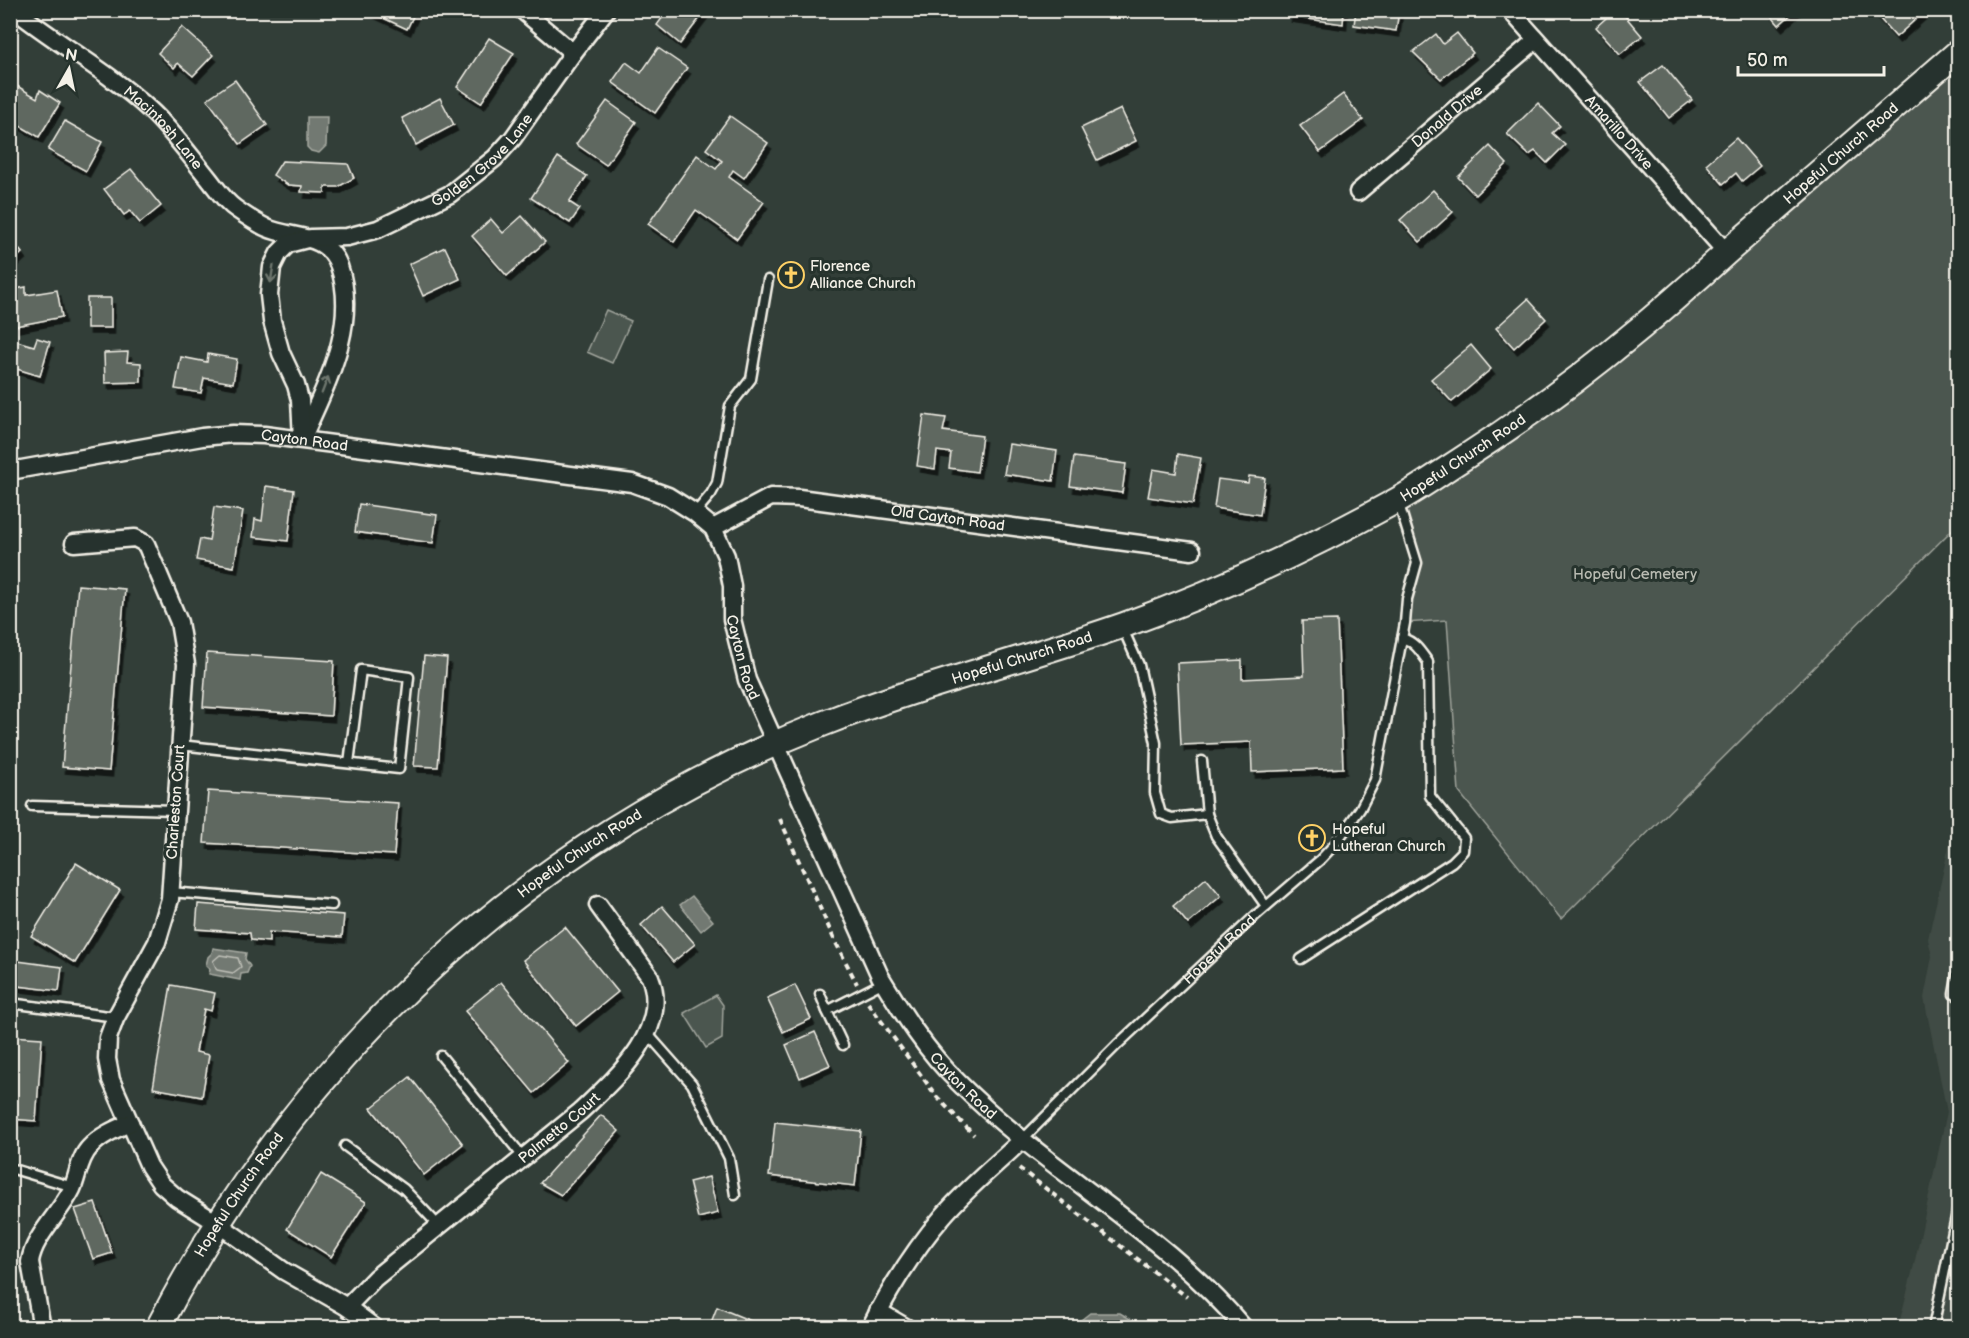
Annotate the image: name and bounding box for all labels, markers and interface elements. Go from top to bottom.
north arrow [39,39,99,99]
scale bar [1738,39,1884,77]
text: N [64,45,79,66]
text: 50 m [1747,50,1788,71]
street label: Donald Drive [1408,80,1486,152]
street label: Macintosh Lane [120,82,207,173]
street label: Amarillo Drive [1581,91,1658,174]
street label: Hopeful Church Road [1779,98,1902,208]
street label: Golden Grove Lane [428,110,537,211]
place label: Florence Alliance Church [810,257,916,293]
church icon: Florence Alliance Church [776,260,806,290]
one-way arrow [266,263,277,283]
one-way arrow [320,377,331,395]
street label: Hopeful Church Road [1397,410,1529,506]
street label: Cayton Road [260,425,349,455]
street label: Old Cayton Road [890,501,1006,535]
park label: Hopeful Cemetery [1573,565,1697,584]
street label: Cayton Road [722,613,764,703]
street label: Hopeful Church Road [949,627,1095,688]
street label: Charleston Court [163,743,190,860]
street label: Hopeful Church Road [513,805,645,902]
place label: Hopeful Lutheran Church [1332,820,1446,856]
church icon: Hopeful Lutheran Church [1297,823,1327,853]
street label: Hopeful Road [1179,910,1260,988]
street label: Cayton Road [926,1048,1001,1123]
street label: Palmetto Court [514,1088,605,1167]
street label: Hopeful Church Road [190,1129,288,1260]

